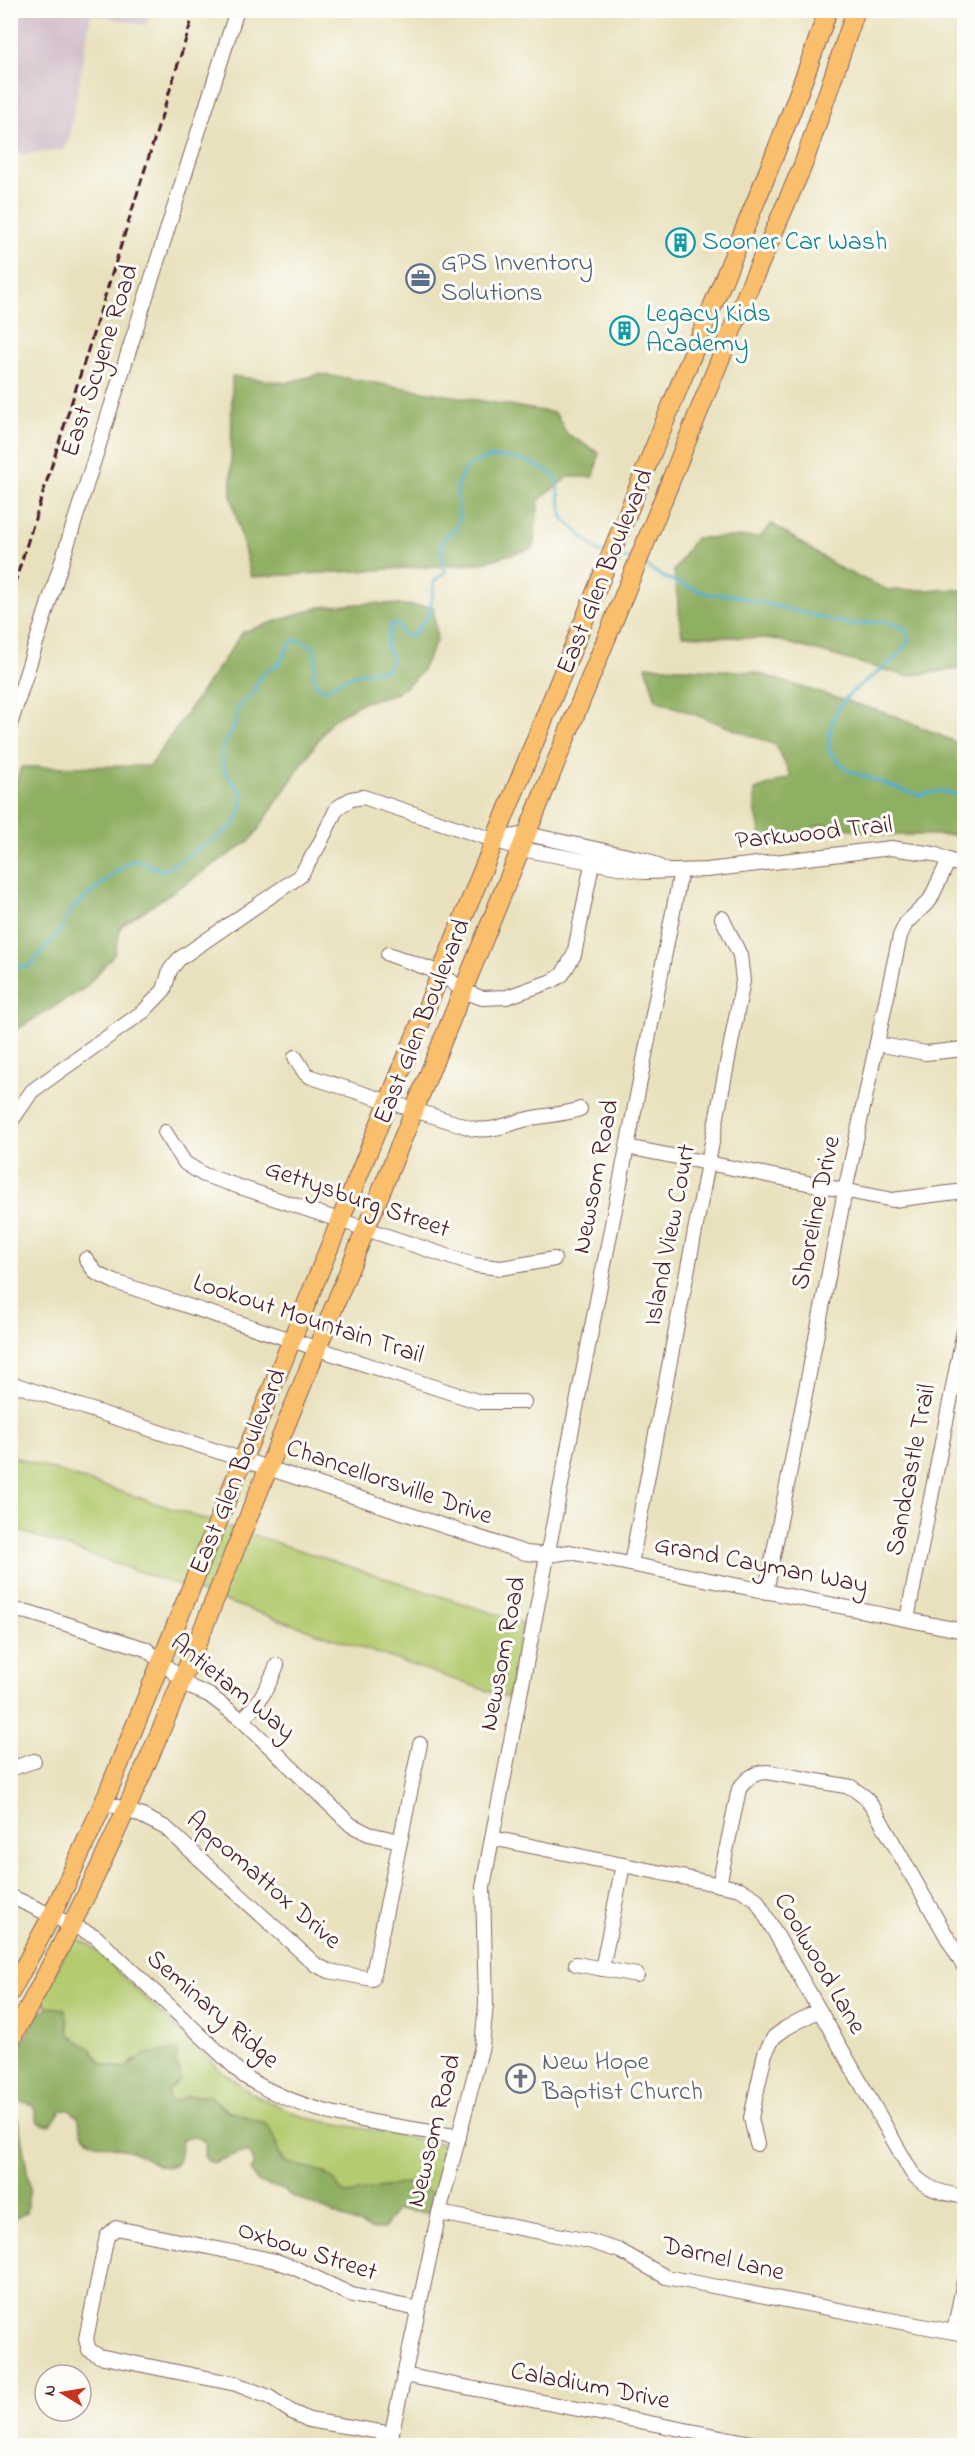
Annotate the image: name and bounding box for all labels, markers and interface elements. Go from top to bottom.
place label: Sooner Car Wash [702,224,887,262]
building icon: Sooner Car Wash [665,227,697,259]
place label: GPS Inventory Solutions [441,245,593,313]
street label: East Scyene Road [52,260,150,462]
office icon: GPS Inventory Solutions [404,263,436,295]
place label: Legacy Kids Academy [646,296,771,364]
building icon: Legacy Kids Academy [609,314,641,346]
street label: East Glen Boulevard [547,463,665,680]
street label: Parkwood Trail [733,807,895,861]
street label: East Glen Boulevard [364,913,482,1130]
street label: Newsom Road [563,1096,631,1257]
street label: Shoreline Drive [782,1132,852,1294]
street label: Island View Court [635,1141,707,1329]
street label: Gettysburg Street [259,1151,455,1250]
street label: Lookout Mountain Trail [188,1265,428,1375]
street label: East Glen Boulevard [180,1363,298,1580]
street label: Sandcastle Trail [877,1381,947,1559]
street label: Chancellorsville Drive [281,1430,498,1536]
street label: Grand Cayman Way [651,1527,871,1605]
street label: Newsom Road [470,1573,538,1734]
street label: Antietam Way [161,1625,303,1751]
street label: Appomattox Drive [177,1803,349,1960]
street label: Coolwood Lane [763,1886,875,2042]
street label: Seminary Ridge [137,1941,287,2079]
place label: New Hope Baptist Church [541,2044,703,2112]
street label: Newsom Road [398,2050,472,2211]
church icon: New Hope Baptist Church [505,2062,537,2094]
street label: Oxbow Street [232,2212,382,2293]
street label: Darnel Lane [657,2227,788,2293]
street label: Caladium Drive [507,2353,673,2421]
north arrow [33,2363,93,2423]
text: N [37,2383,63,2398]

